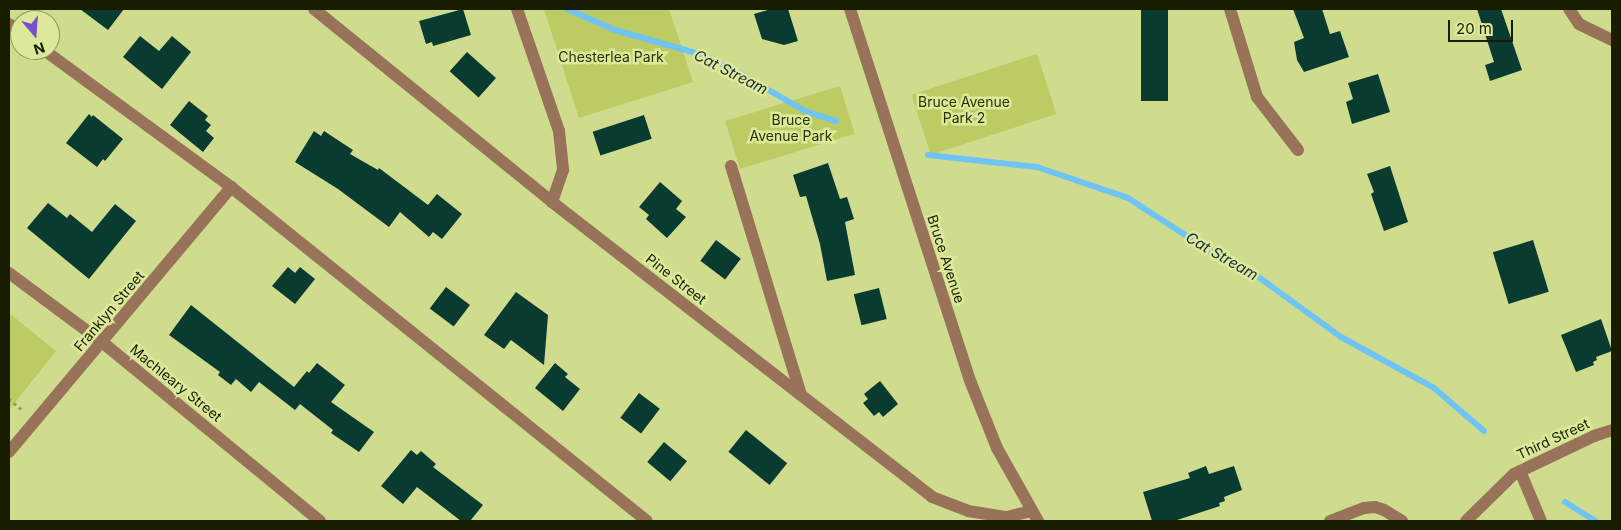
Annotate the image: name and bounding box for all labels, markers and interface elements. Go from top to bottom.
north arrow [10,10,60,60]
scale bar [1451,10,1516,42]
text: 20 m [1456,19,1492,38]
text: N [32,39,47,59]
water label: Cat Stream [691,46,771,98]
park label: Chesterlea Park [558,49,664,65]
park label: Bruce Avenue Park 2 [918,94,1010,126]
park label: Bruce Avenue Park [749,112,833,144]
street label: Bruce Avenue [924,213,968,305]
water label: Cat Stream [1183,228,1261,284]
street label: Pine Street [642,250,710,308]
street label: Franklyn Street [70,267,148,355]
street label: Machleary Street [127,341,225,425]
street label: Third Street [1514,415,1592,463]

